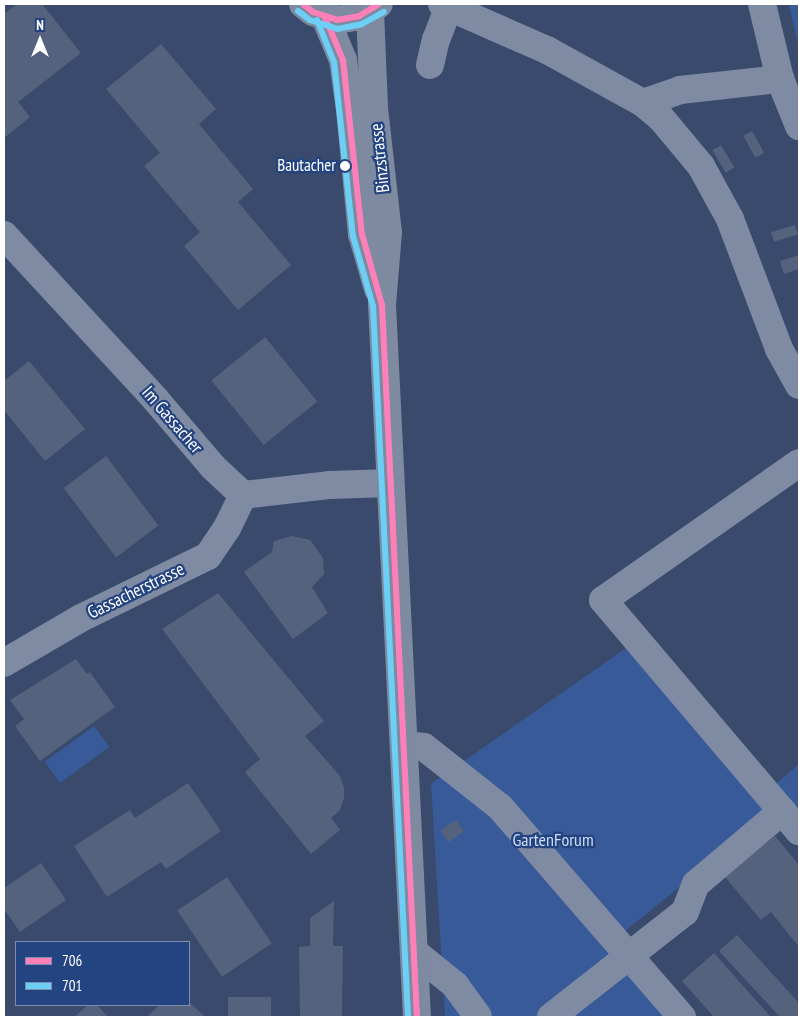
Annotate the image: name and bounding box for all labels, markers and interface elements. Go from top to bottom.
north arrow [15,15,65,65]
text: N [36,16,44,34]
street label: Binzstrasse [366,122,394,194]
place label: Bautacher [277,156,336,176]
marker: Bautacher [340,161,350,171]
street label: Im Gassacher [137,382,207,458]
street label: Gassacherstrasse [84,558,188,624]
park label: GartenForum [512,829,594,851]
legend [15,941,190,1006]
text: 706 [62,951,82,970]
text: 701 [62,976,82,995]

